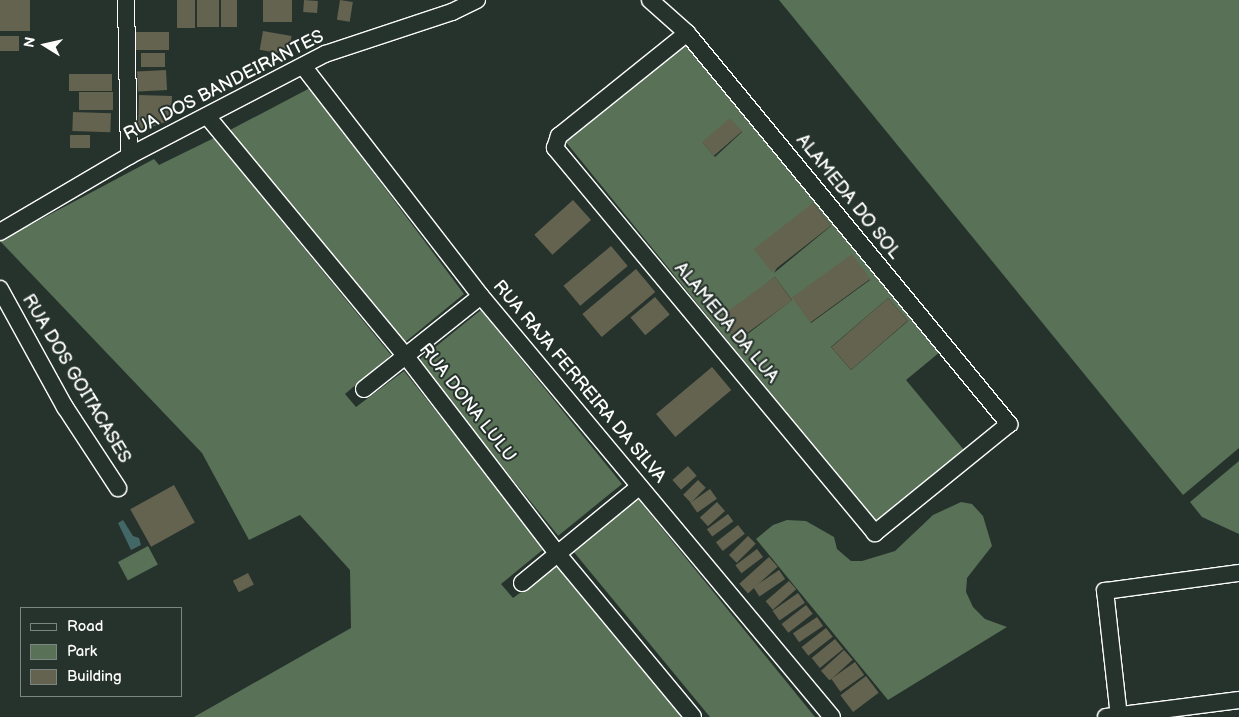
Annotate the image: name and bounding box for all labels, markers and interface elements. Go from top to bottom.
north arrow [20,20,70,70]
street label: RUA DOS BANDEIRANTES [120,26,328,146]
text: N [20,36,39,49]
street label: ALAMEDA DO SOL [791,130,905,264]
street label: ALAMEDA DA LUA [669,258,783,388]
street label: RUA RAJA FERREIRA DA SILVA [488,276,670,488]
street label: RUA DOS GOITACASES [17,291,135,467]
street label: RUA DONA LULU [414,339,520,467]
legend [20,607,182,697]
text: Road [67,617,103,636]
text: Park [67,642,97,661]
text: Building [67,667,122,686]

